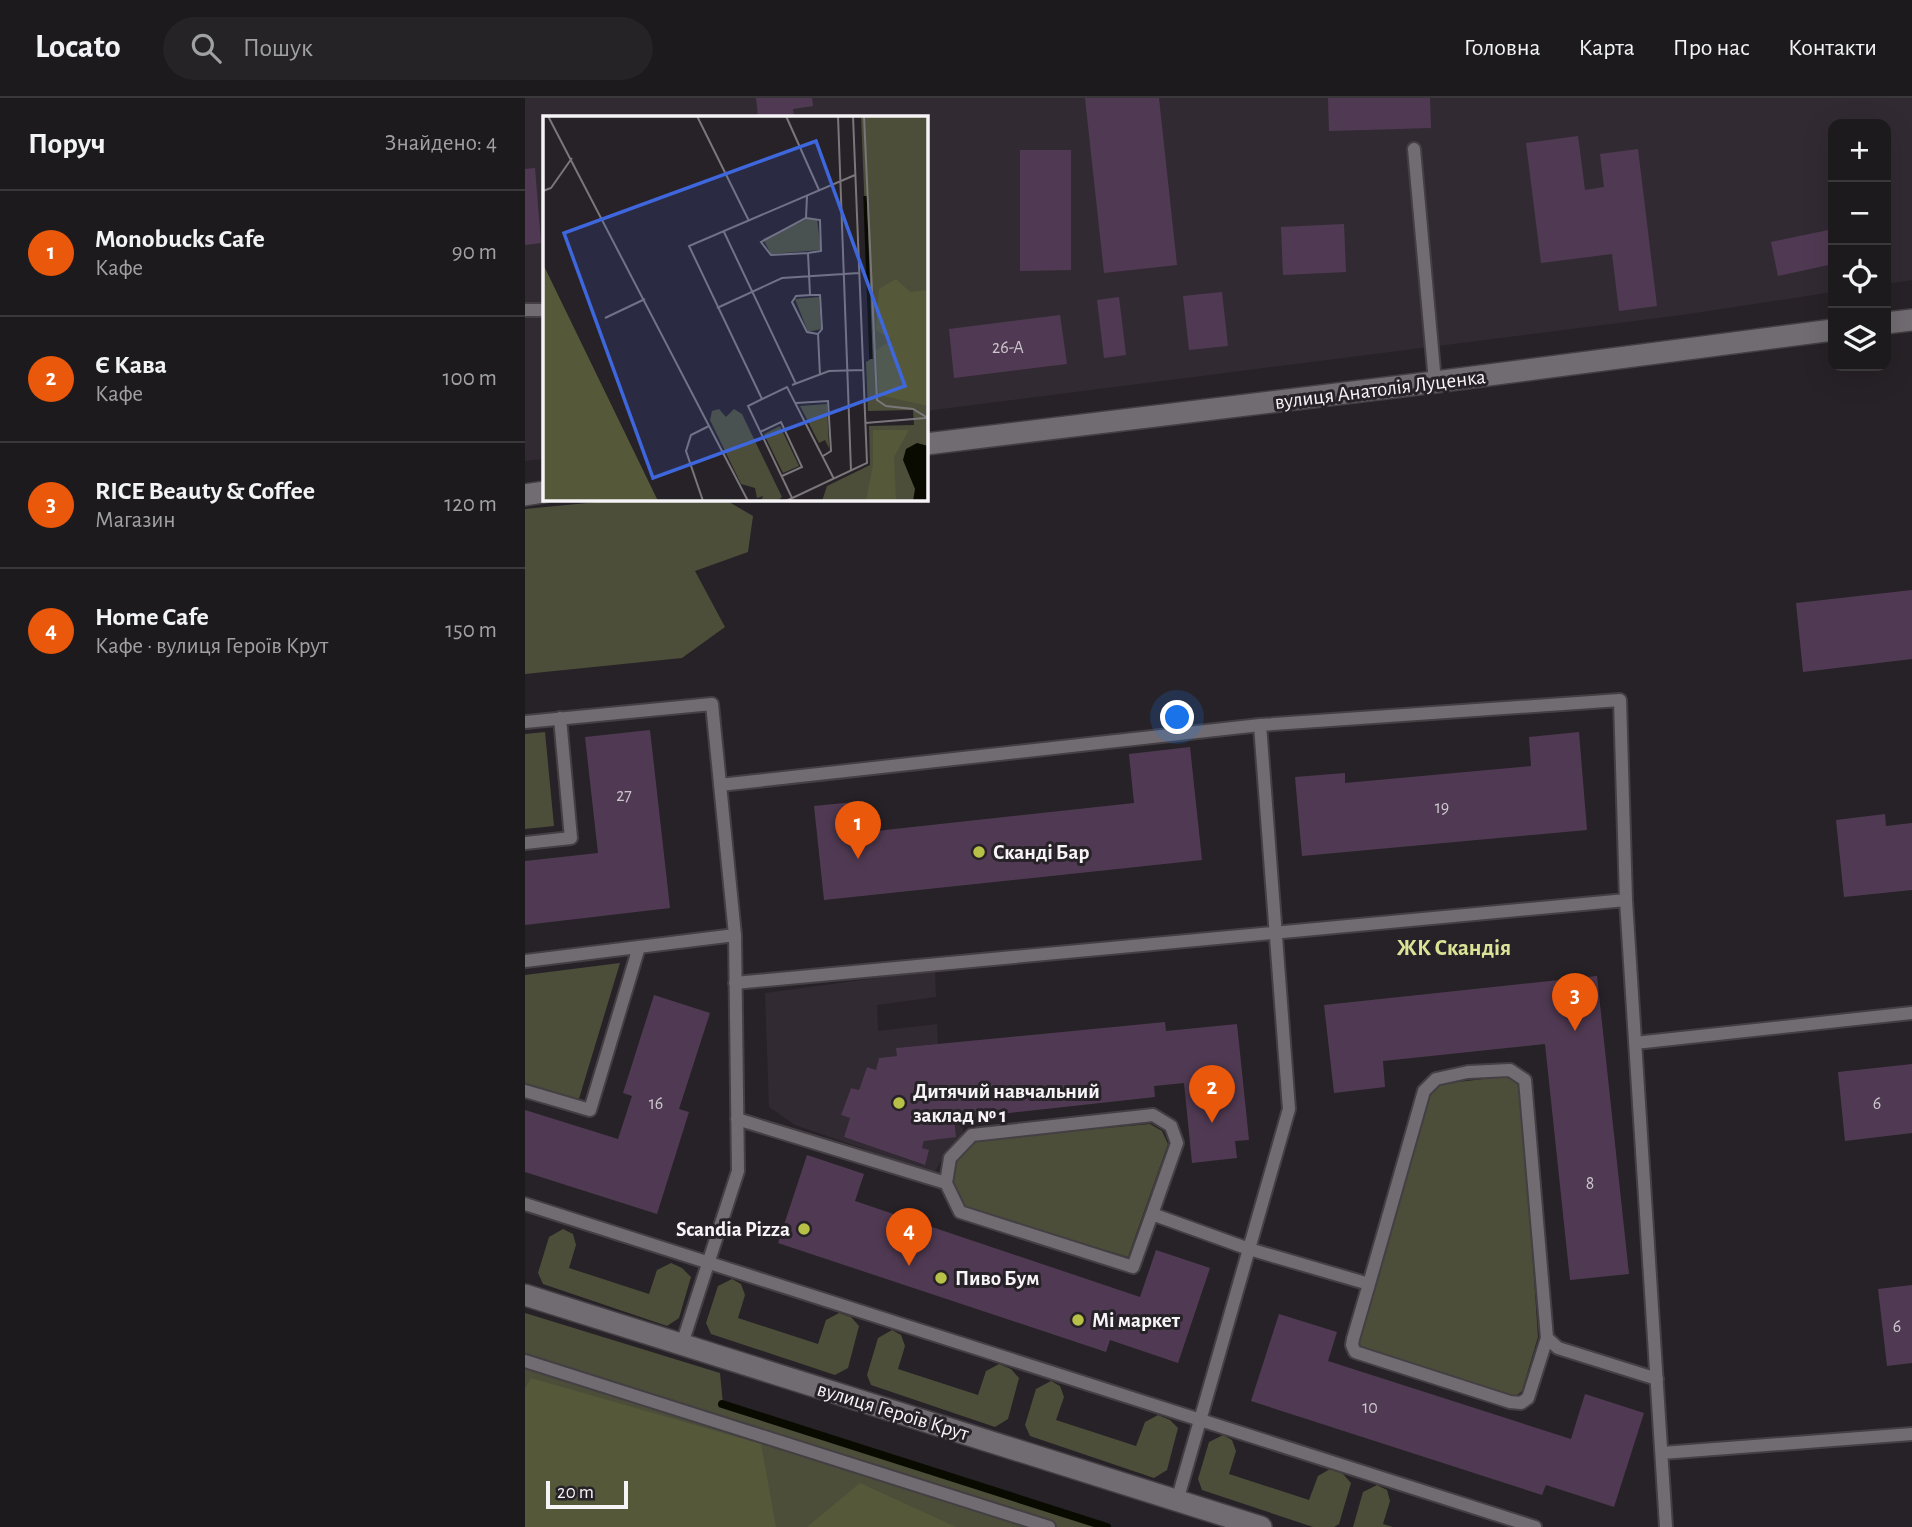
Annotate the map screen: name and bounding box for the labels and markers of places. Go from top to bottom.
pin: 1 [835,801,881,859]
place label: Сканді Бар [993,842,1089,863]
marker: Сканді Бар [971,844,987,860]
pin: 3 [1552,973,1598,1031]
pin: 2 [1189,1065,1235,1123]
place label: Дитячий навчальний заклад № 1 [913,1081,1100,1126]
marker: Дитячий навчальний заклад № 1 [891,1095,907,1111]
pin: 4 [886,1208,932,1266]
place label: Scandia Pizza [676,1219,790,1240]
marker: Scandia Pizza [796,1221,812,1237]
place label: Пиво Бум [955,1268,1039,1289]
marker: Пиво Бум [933,1270,949,1286]
place label: Мі маркет [1092,1310,1181,1331]
marker: Мі маркет [1070,1312,1086,1328]

